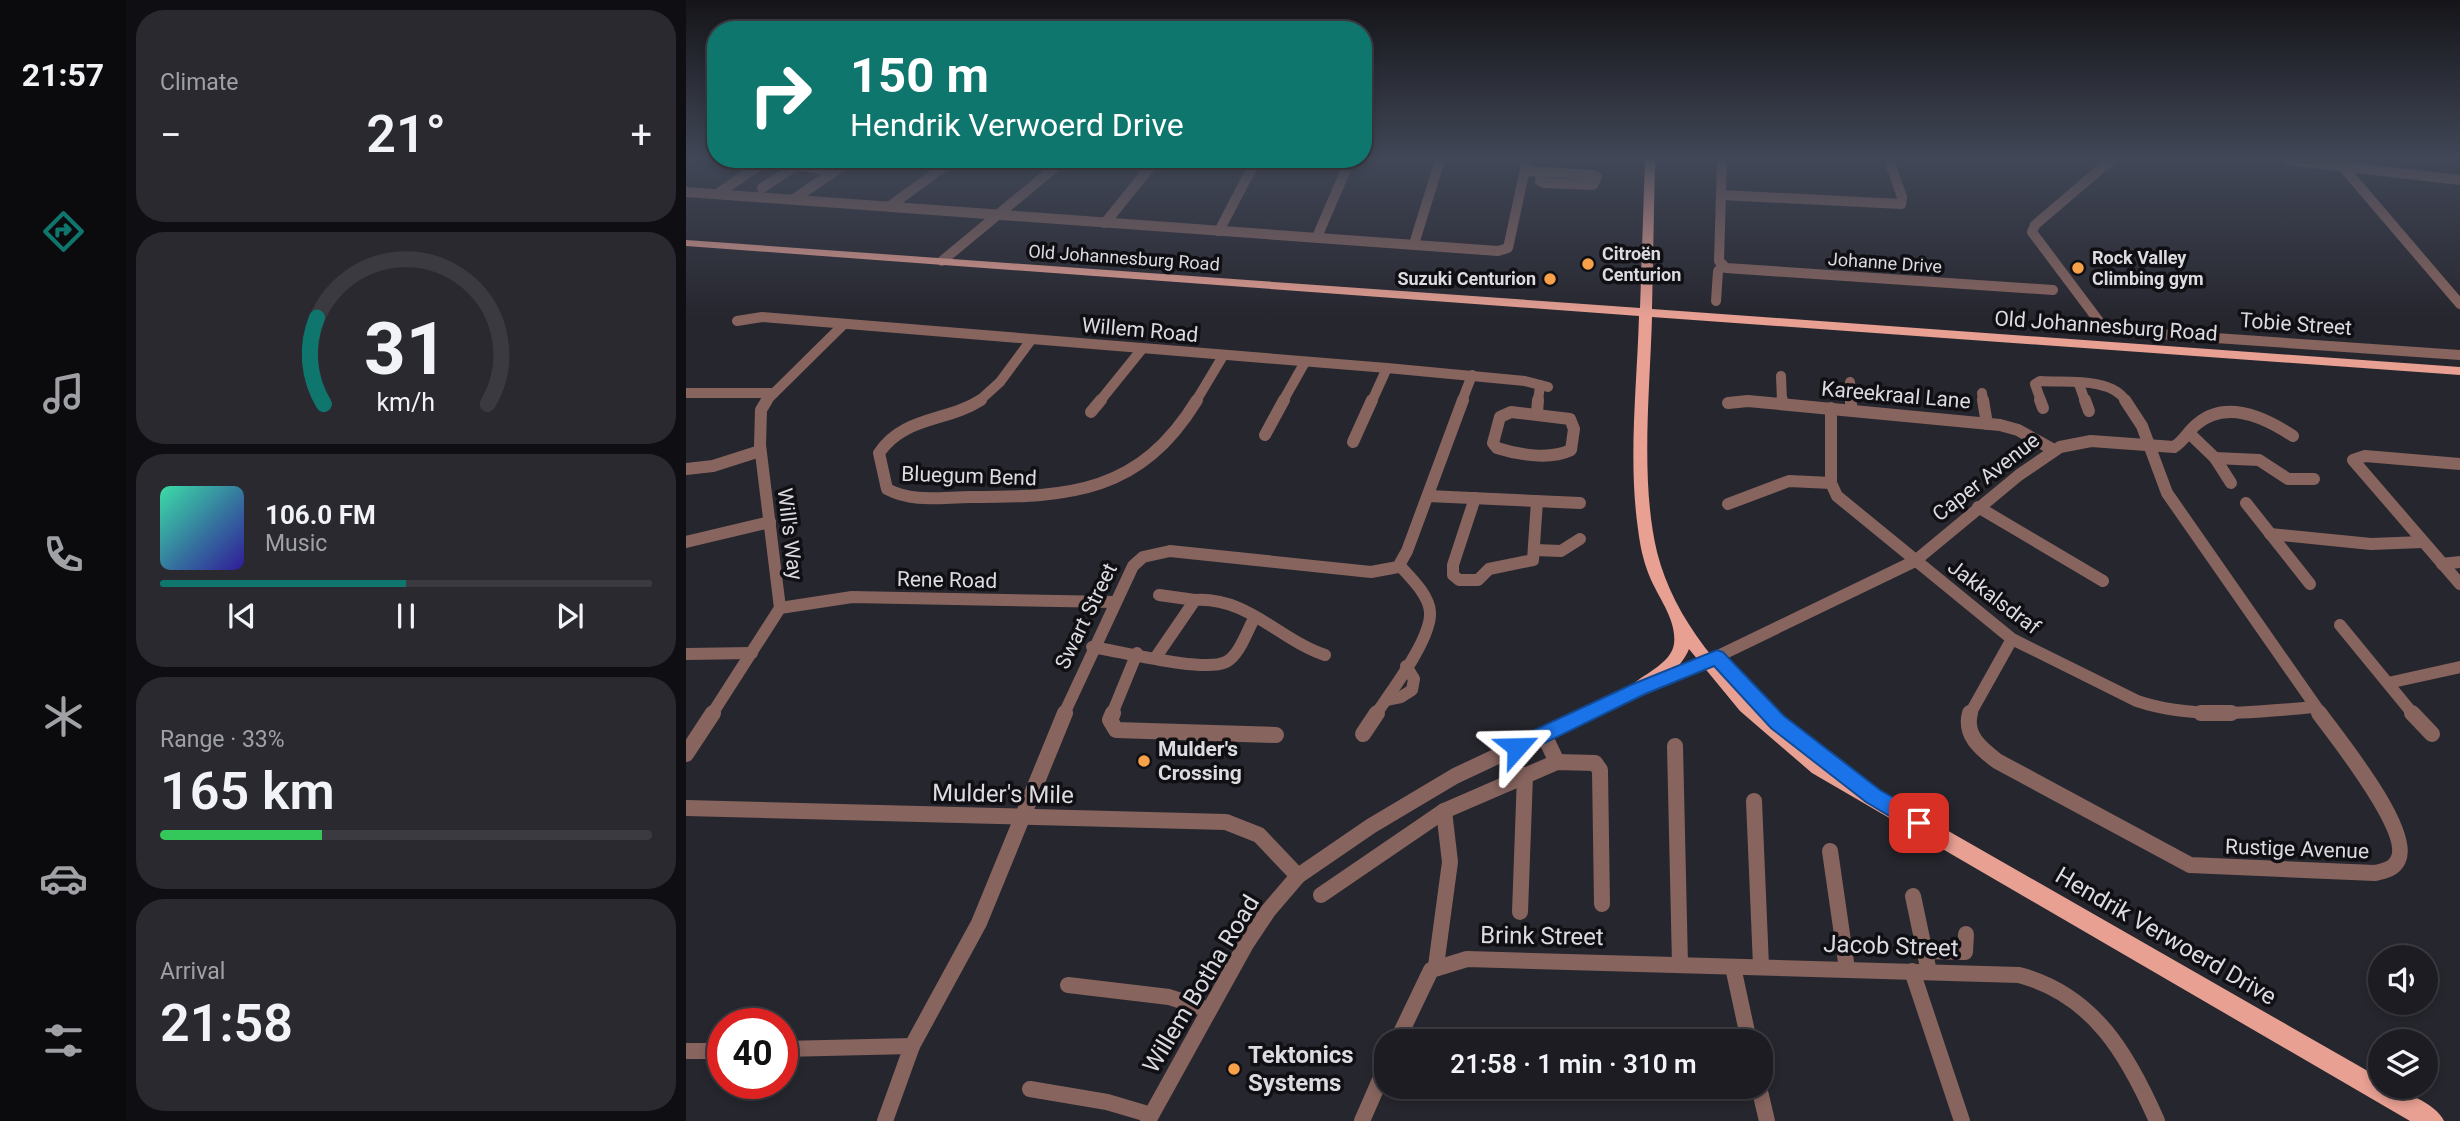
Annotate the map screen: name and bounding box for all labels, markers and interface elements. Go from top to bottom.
text: 150 m [850,47,989,104]
icon: right [735,49,826,140]
text: 21:57 [22,56,104,94]
text: Climate [160,69,239,96]
text: 21° [366,104,446,165]
text: Hendrik Verwoerd Drive [850,106,1184,144]
text: − [160,113,182,157]
text: + [630,113,652,157]
icon: directions [39,207,88,256]
street label: Old Johannesburg Road [1028,240,1220,275]
place label: Citroën Centurion [1602,243,1681,285]
place label: Rock Valley Climbing gym [2092,247,2204,289]
street label: Johanne Drive [1827,248,1943,277]
marker: Citroën Centurion [1580,256,1596,272]
marker: Rock Valley Climbing gym [2070,260,2086,276]
place label: Suzuki Centurion [1397,268,1536,289]
marker: Suzuki Centurion [1542,271,1558,287]
street label: Old Johannesburg Road [1994,306,2218,346]
text: 31 [364,307,448,393]
street label: Tobie Street [2239,308,2353,340]
street label: Willem Road [1081,313,1199,347]
icon: music [39,369,88,418]
street label: Kareekraal Lane [1820,377,1972,413]
text: km/h [377,388,435,417]
street label: Caper Avenue [1928,428,2044,526]
street label: Bluegum Bend [901,462,1037,490]
street label: Will's Way [772,487,808,581]
text: 106.0 FM [265,500,376,530]
icon: phone [39,530,88,579]
text: Music [265,530,327,557]
street label: Jakkalsdraf [1943,555,2045,640]
street label: Swart Street [1050,559,1122,673]
street label: Rene Road [897,567,997,593]
icon: previous [223,597,261,635]
icon: pause [387,597,425,635]
icon: next [551,597,589,635]
icon: climate [39,692,88,741]
position arrow [1480,710,1554,784]
text: Range · 33% [160,726,285,753]
place label: Mulder's Crossing [1158,737,1242,785]
marker: Mulder's Crossing [1136,753,1152,769]
text: 165 km [160,761,335,822]
street label: Mulder's Mile [932,779,1074,809]
pin [1889,793,1949,853]
icon: arrive [1900,804,1938,842]
street label: Rustige Avenue [2225,834,2369,864]
icon: car [39,854,88,903]
street label: Hendrik Verwoerd Drive [2051,861,2281,1011]
street label: Willem Botha Road [1137,890,1265,1078]
street label: Brink Street [1480,921,1604,951]
street label: Jacob Street [1823,930,1959,962]
map controls [2368,945,2438,1099]
button: sound [2368,945,2438,1015]
text: Arrival [160,958,225,985]
text: 21:58 [160,993,293,1054]
speed limit sign: 40 [707,1008,798,1099]
icon: filters [39,1016,88,1065]
button: layers [2368,1029,2438,1099]
place label: Tektonics Systems [1248,1041,1354,1097]
text: 21:58 · 1 min · 310 m [1450,1049,1697,1079]
marker: Tektonics Systems [1226,1061,1242,1077]

